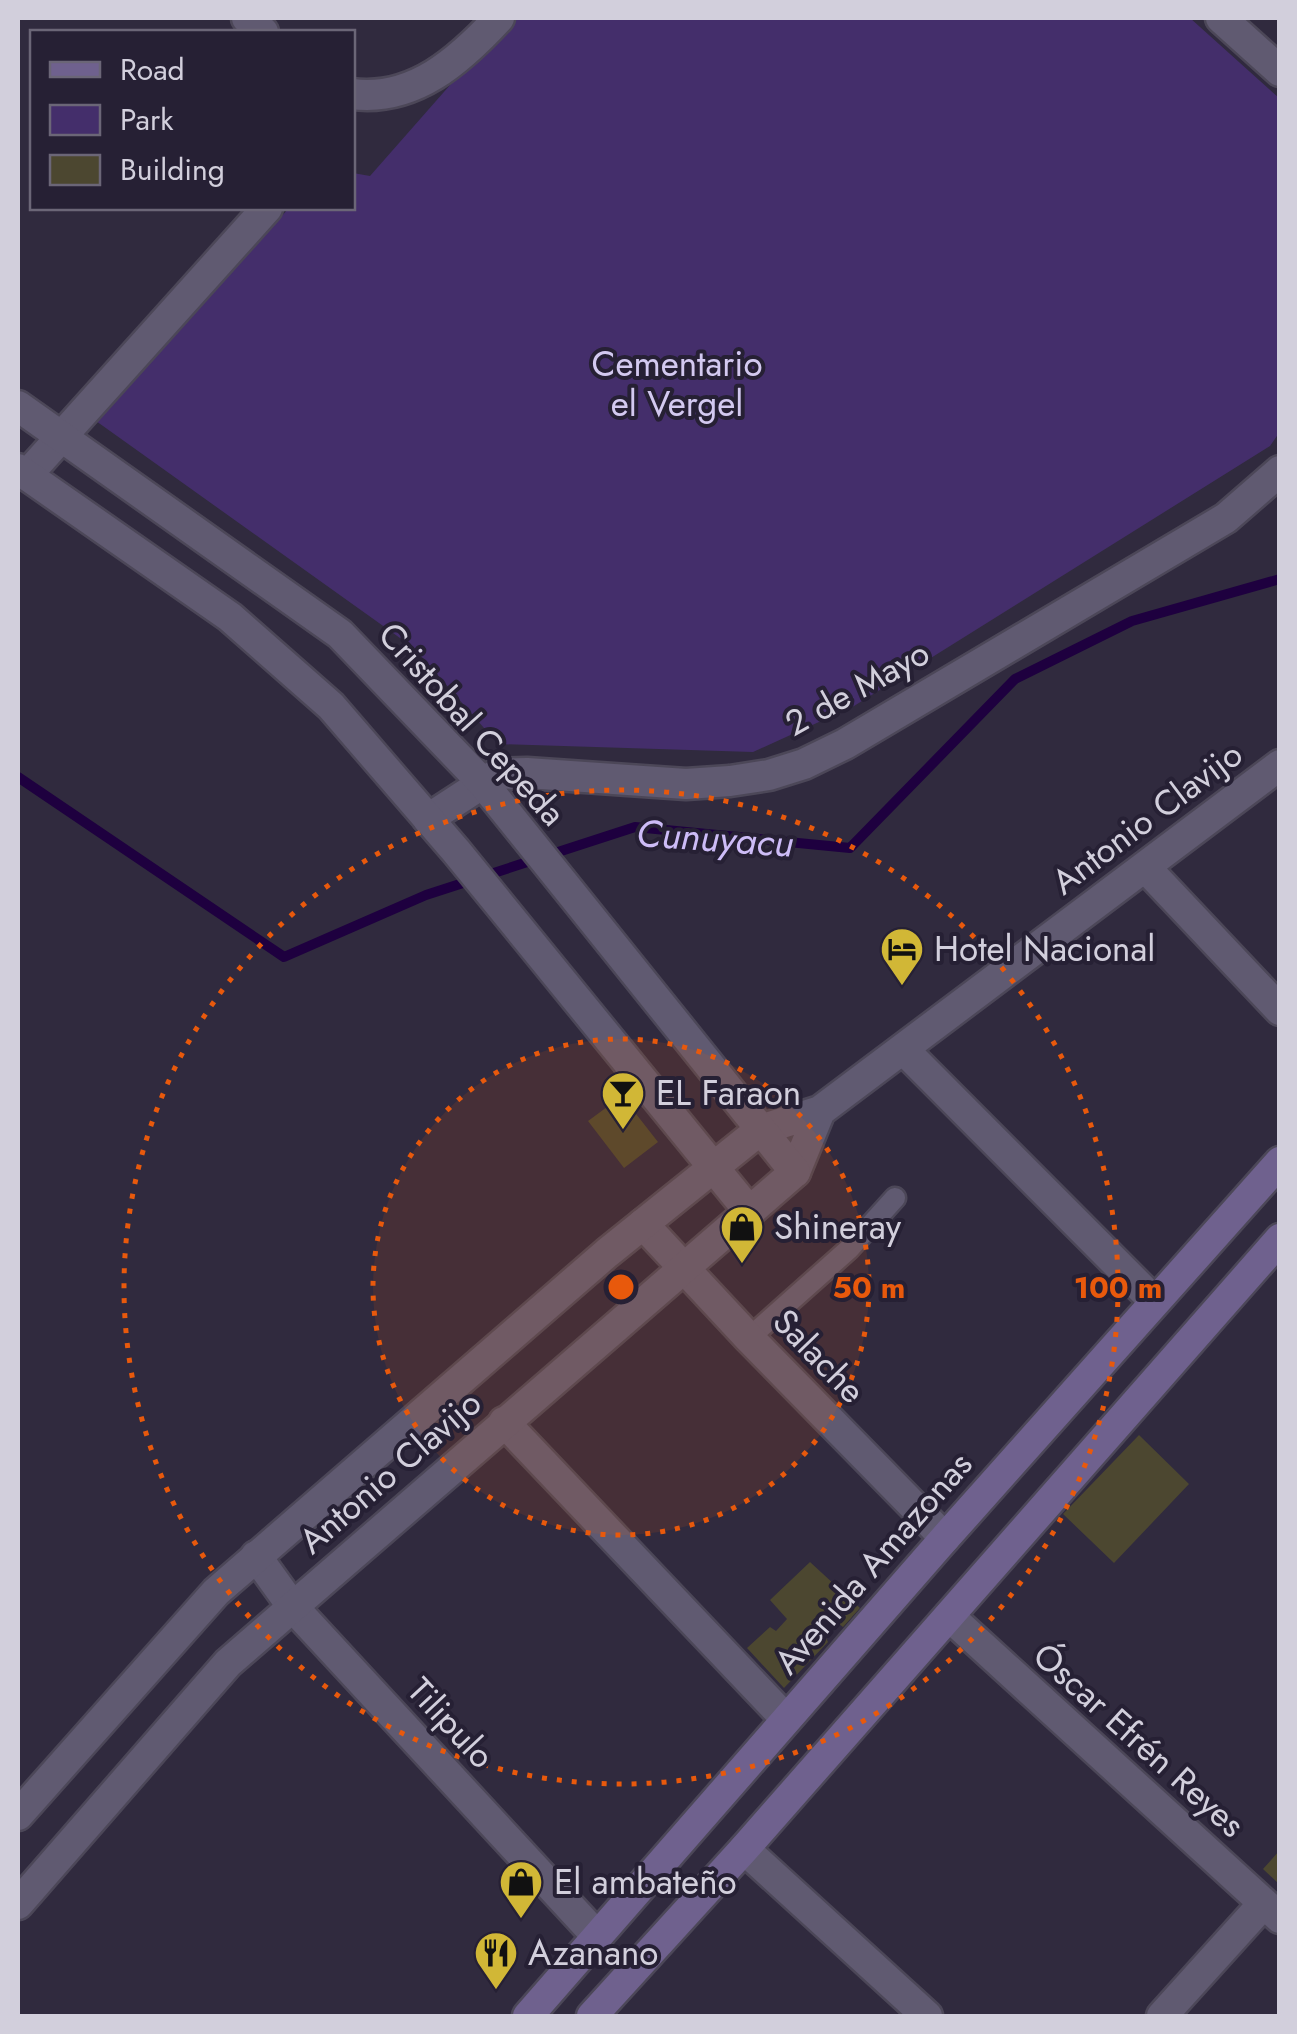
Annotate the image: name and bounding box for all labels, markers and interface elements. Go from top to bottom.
legend [30,30,355,210]
text: Road [120,48,185,91]
text: Park [120,98,174,141]
text: Building [120,148,225,191]
park label: Cementario el Vergel [591,339,763,429]
street label: Cristobal Cepeda [367,611,577,837]
street label: 2 de Mayo [776,628,938,748]
street label: Antonio Clavijo [1041,730,1253,906]
water label: Cunuyacu [635,805,795,871]
place label: Hotel Nacional [934,924,1155,974]
hotel icon: Hotel Nacional [879,926,925,987]
place label: EL Faraon [656,1068,801,1118]
bar icon: EL Faraon [600,1070,646,1131]
place label: Shineray [774,1202,902,1252]
shop icon: Shineray [719,1204,765,1265]
text: 50 m [833,1266,905,1309]
text: 100 m [1074,1266,1162,1309]
centre of rings [603,1269,639,1305]
street label: Salache [761,1298,877,1414]
street label: Antonio Clavijo [288,1379,492,1565]
street label: Avenida Amazonas [762,1441,984,1685]
street label: Óscar Efrén Reyes [1022,1631,1256,1849]
street label: Tilipulo [396,1666,506,1780]
place label: El ambateño [554,1857,737,1907]
shop icon: El ambateño [498,1859,544,1920]
place label: Azanano [528,1928,658,1978]
restaurant icon: Azanano [473,1930,519,1991]

